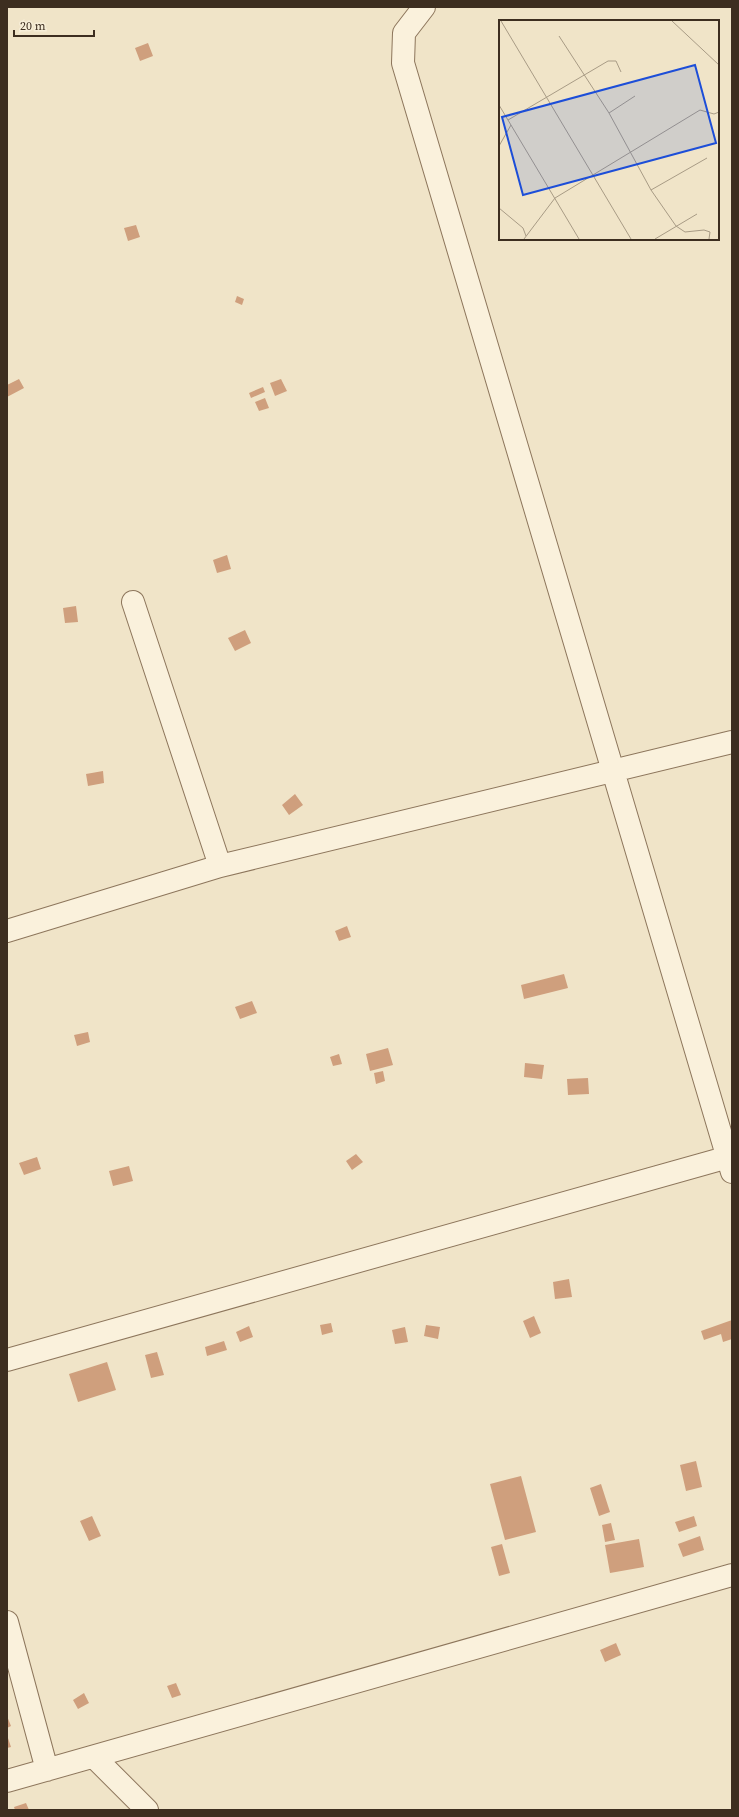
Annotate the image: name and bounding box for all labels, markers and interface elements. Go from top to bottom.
scale bar [14,12,94,38]
text: 20 m [20,18,46,34]
inset map [499,20,719,240]

